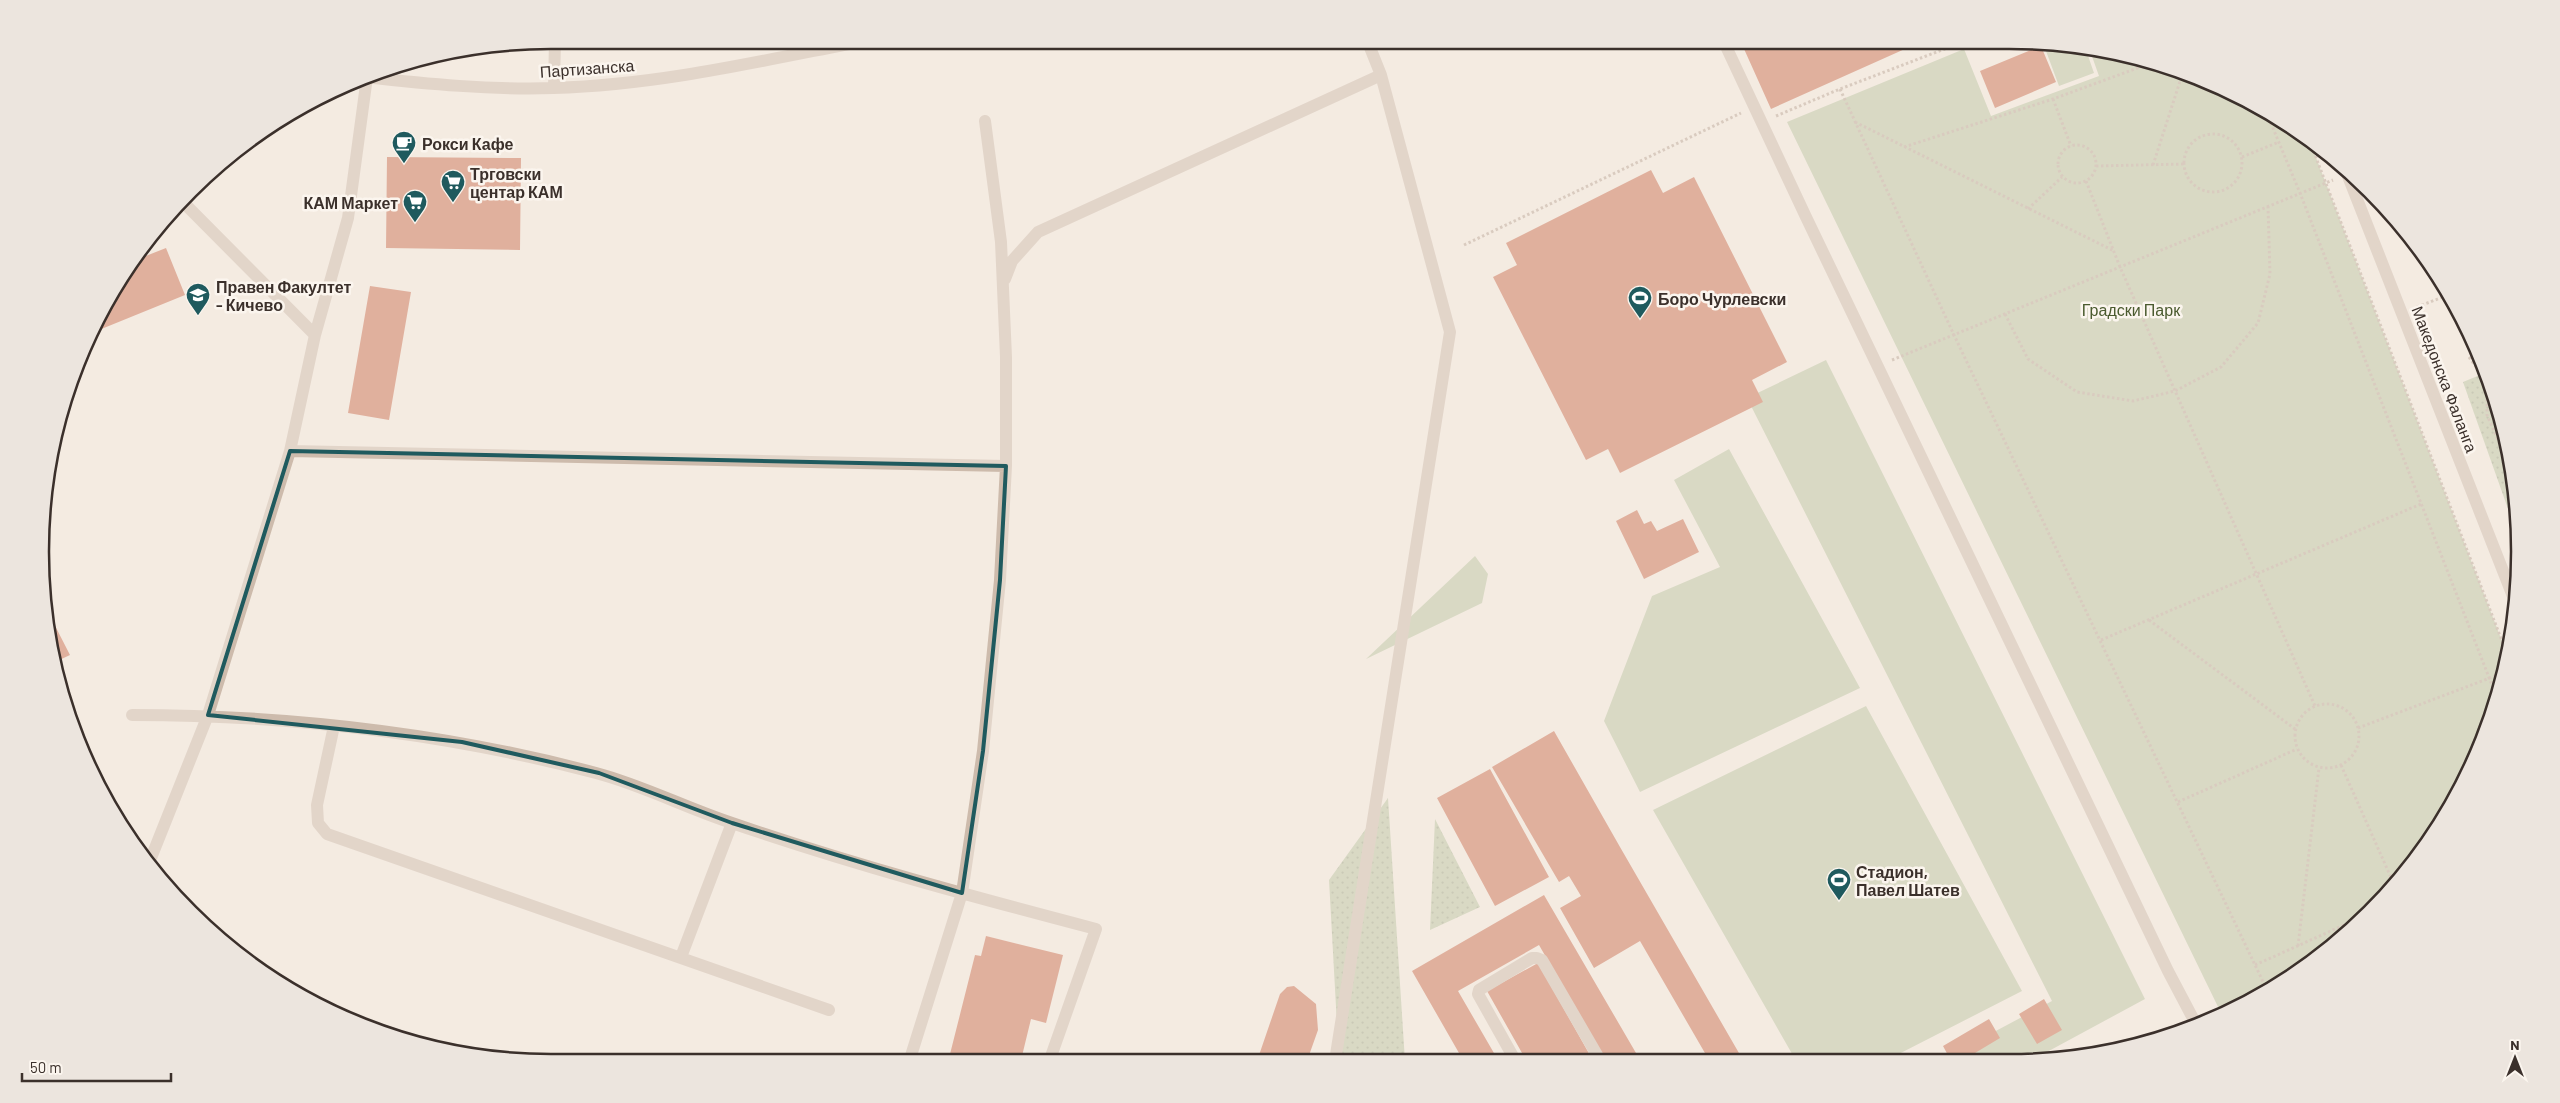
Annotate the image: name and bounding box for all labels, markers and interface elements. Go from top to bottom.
street label: Партизанска [539,55,635,81]
cafe icon: Рокси Кафе [391,130,417,164]
place label: Рокси Кафе [422,134,513,153]
place label: Трговски центар КАМ [470,164,563,201]
supermarket icon: Трговски центар КАМ [440,169,466,203]
supermarket icon: КАМ Маркет [402,189,428,223]
place label: КАМ Маркет [303,193,398,212]
place label: Правен Факултет - Кичево [216,277,351,314]
school or university icon: Правен Факултет - Кичево [185,282,211,316]
sports icon: Боро Чурлевски [1627,285,1653,319]
place label: Боро Чурлевски [1658,289,1786,308]
park label: Градски Парк [2082,300,2181,319]
street label: Македонска Фаланга [2408,303,2482,455]
place label: Стадион, Павел Шатев [1856,862,1960,899]
sports icon: Стадион, Павел Шатев [1826,867,1852,901]
north arrow [2490,1033,2540,1083]
text: N [2510,1036,2520,1053]
scale bar [22,1050,171,1082]
text: 50 m [30,1058,62,1076]

